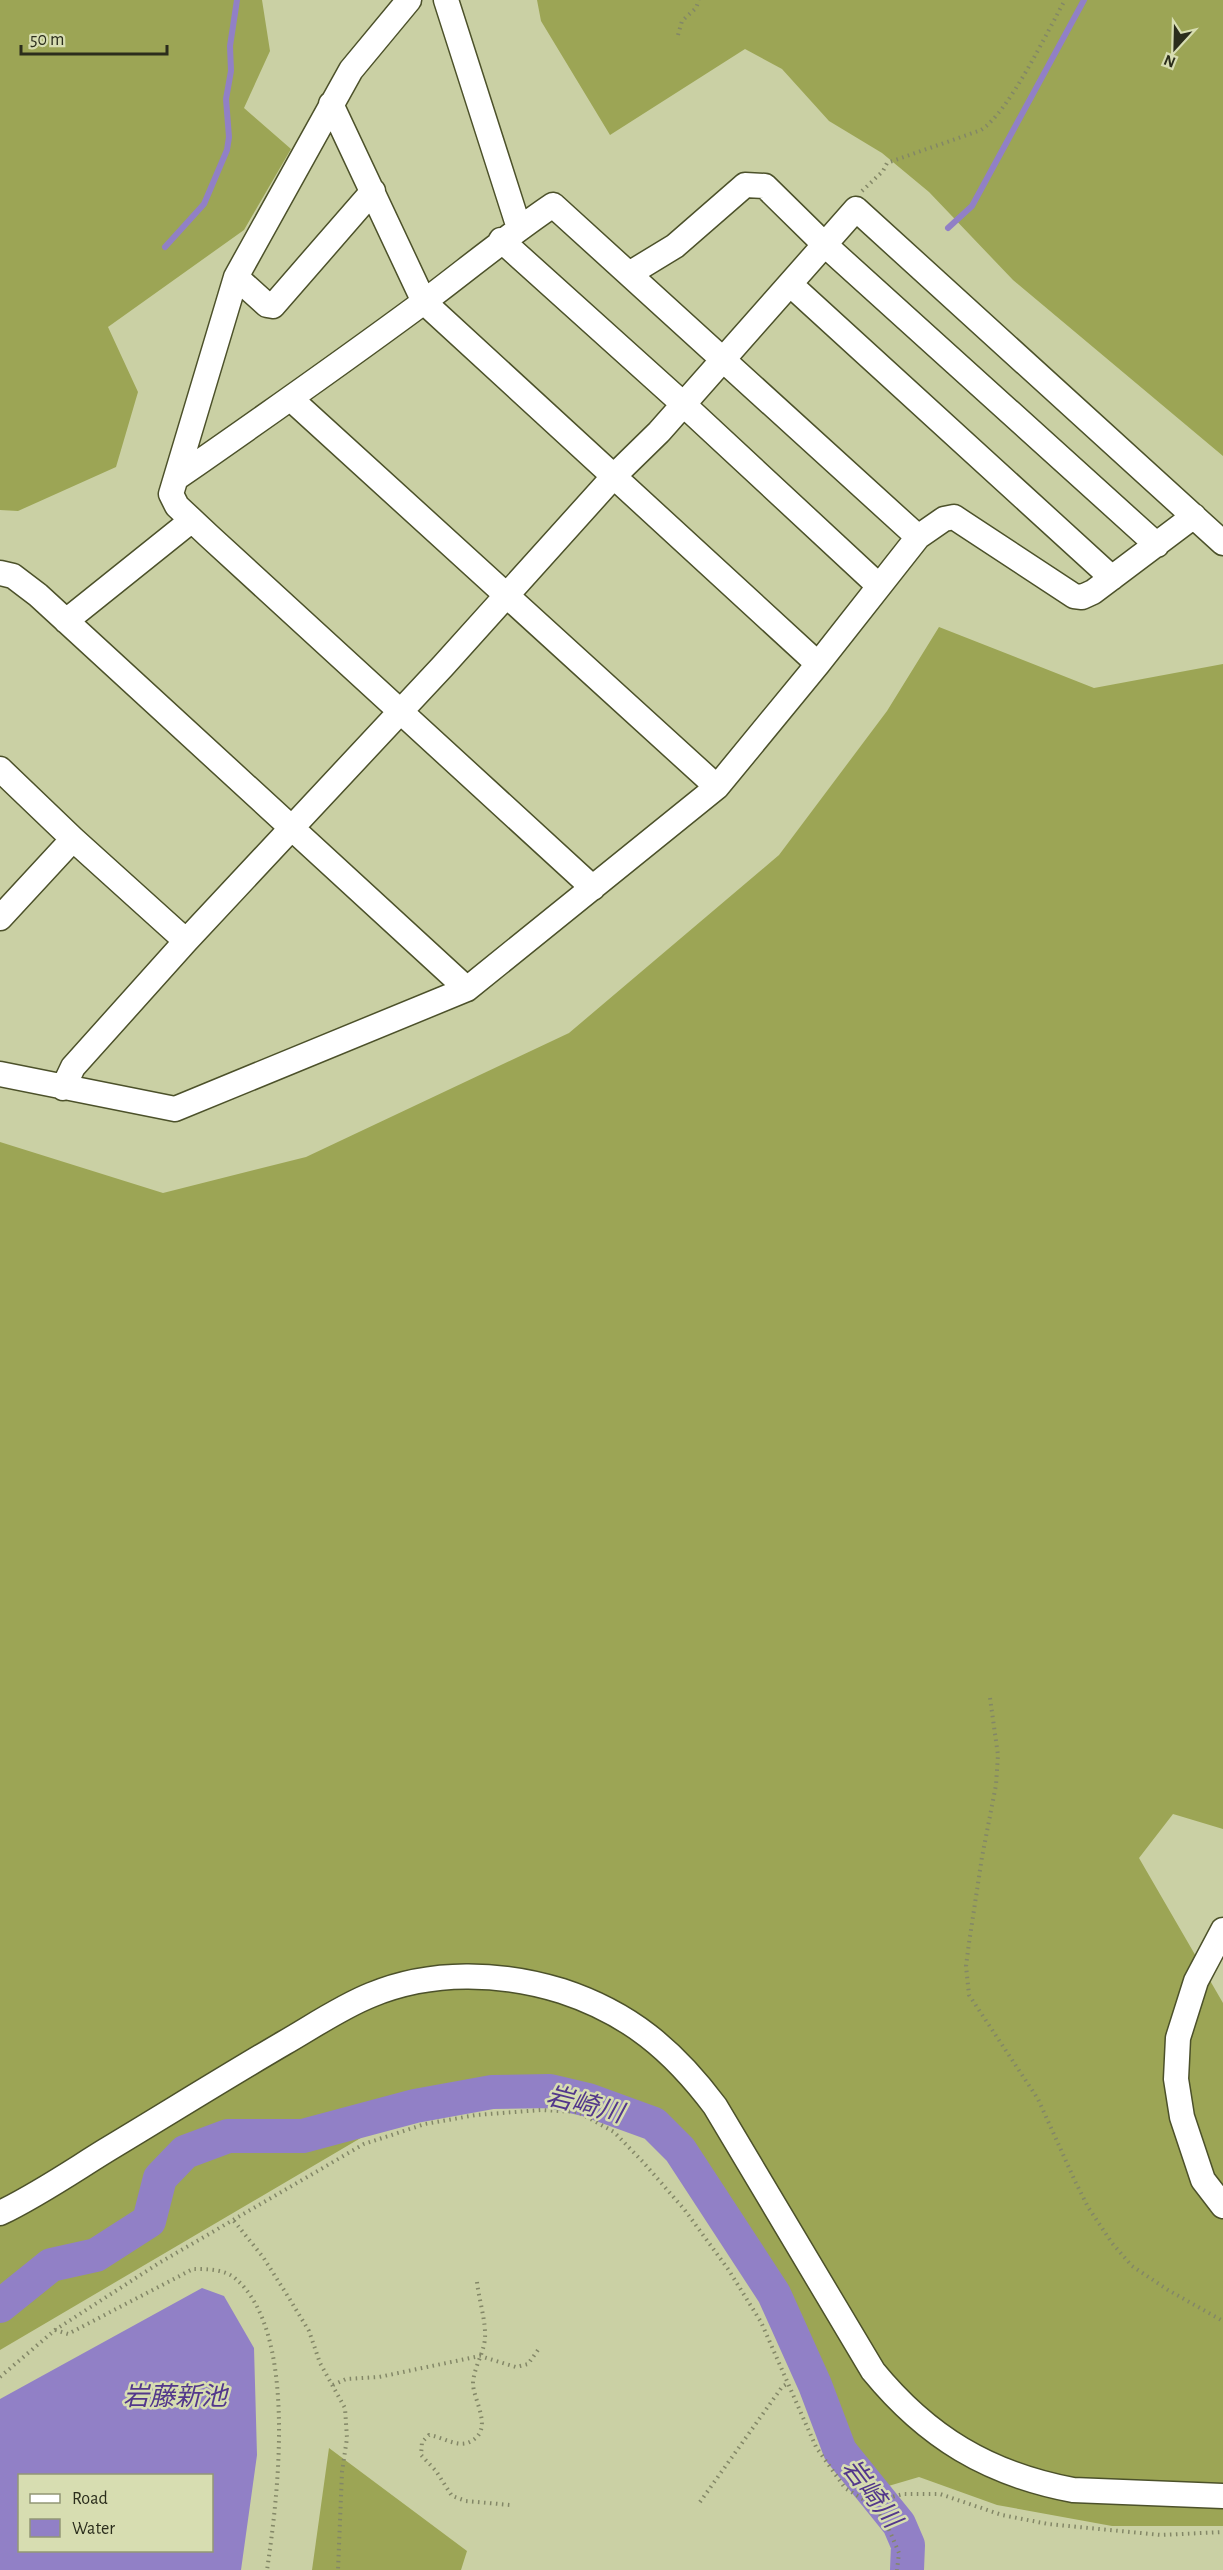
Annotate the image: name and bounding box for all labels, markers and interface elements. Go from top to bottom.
scale bar [21,18,166,56]
north arrow [1145,18,1205,78]
text: 50 m [30,31,64,49]
text: N [1162,51,1178,70]
water label: 岩崎川 [544,2082,629,2128]
water label: 岩藤新池 [123,2383,230,2410]
water label: 岩崎川 [837,2454,908,2535]
legend [18,2474,213,2552]
text: Road [72,2490,108,2508]
text: Water [72,2520,115,2538]

